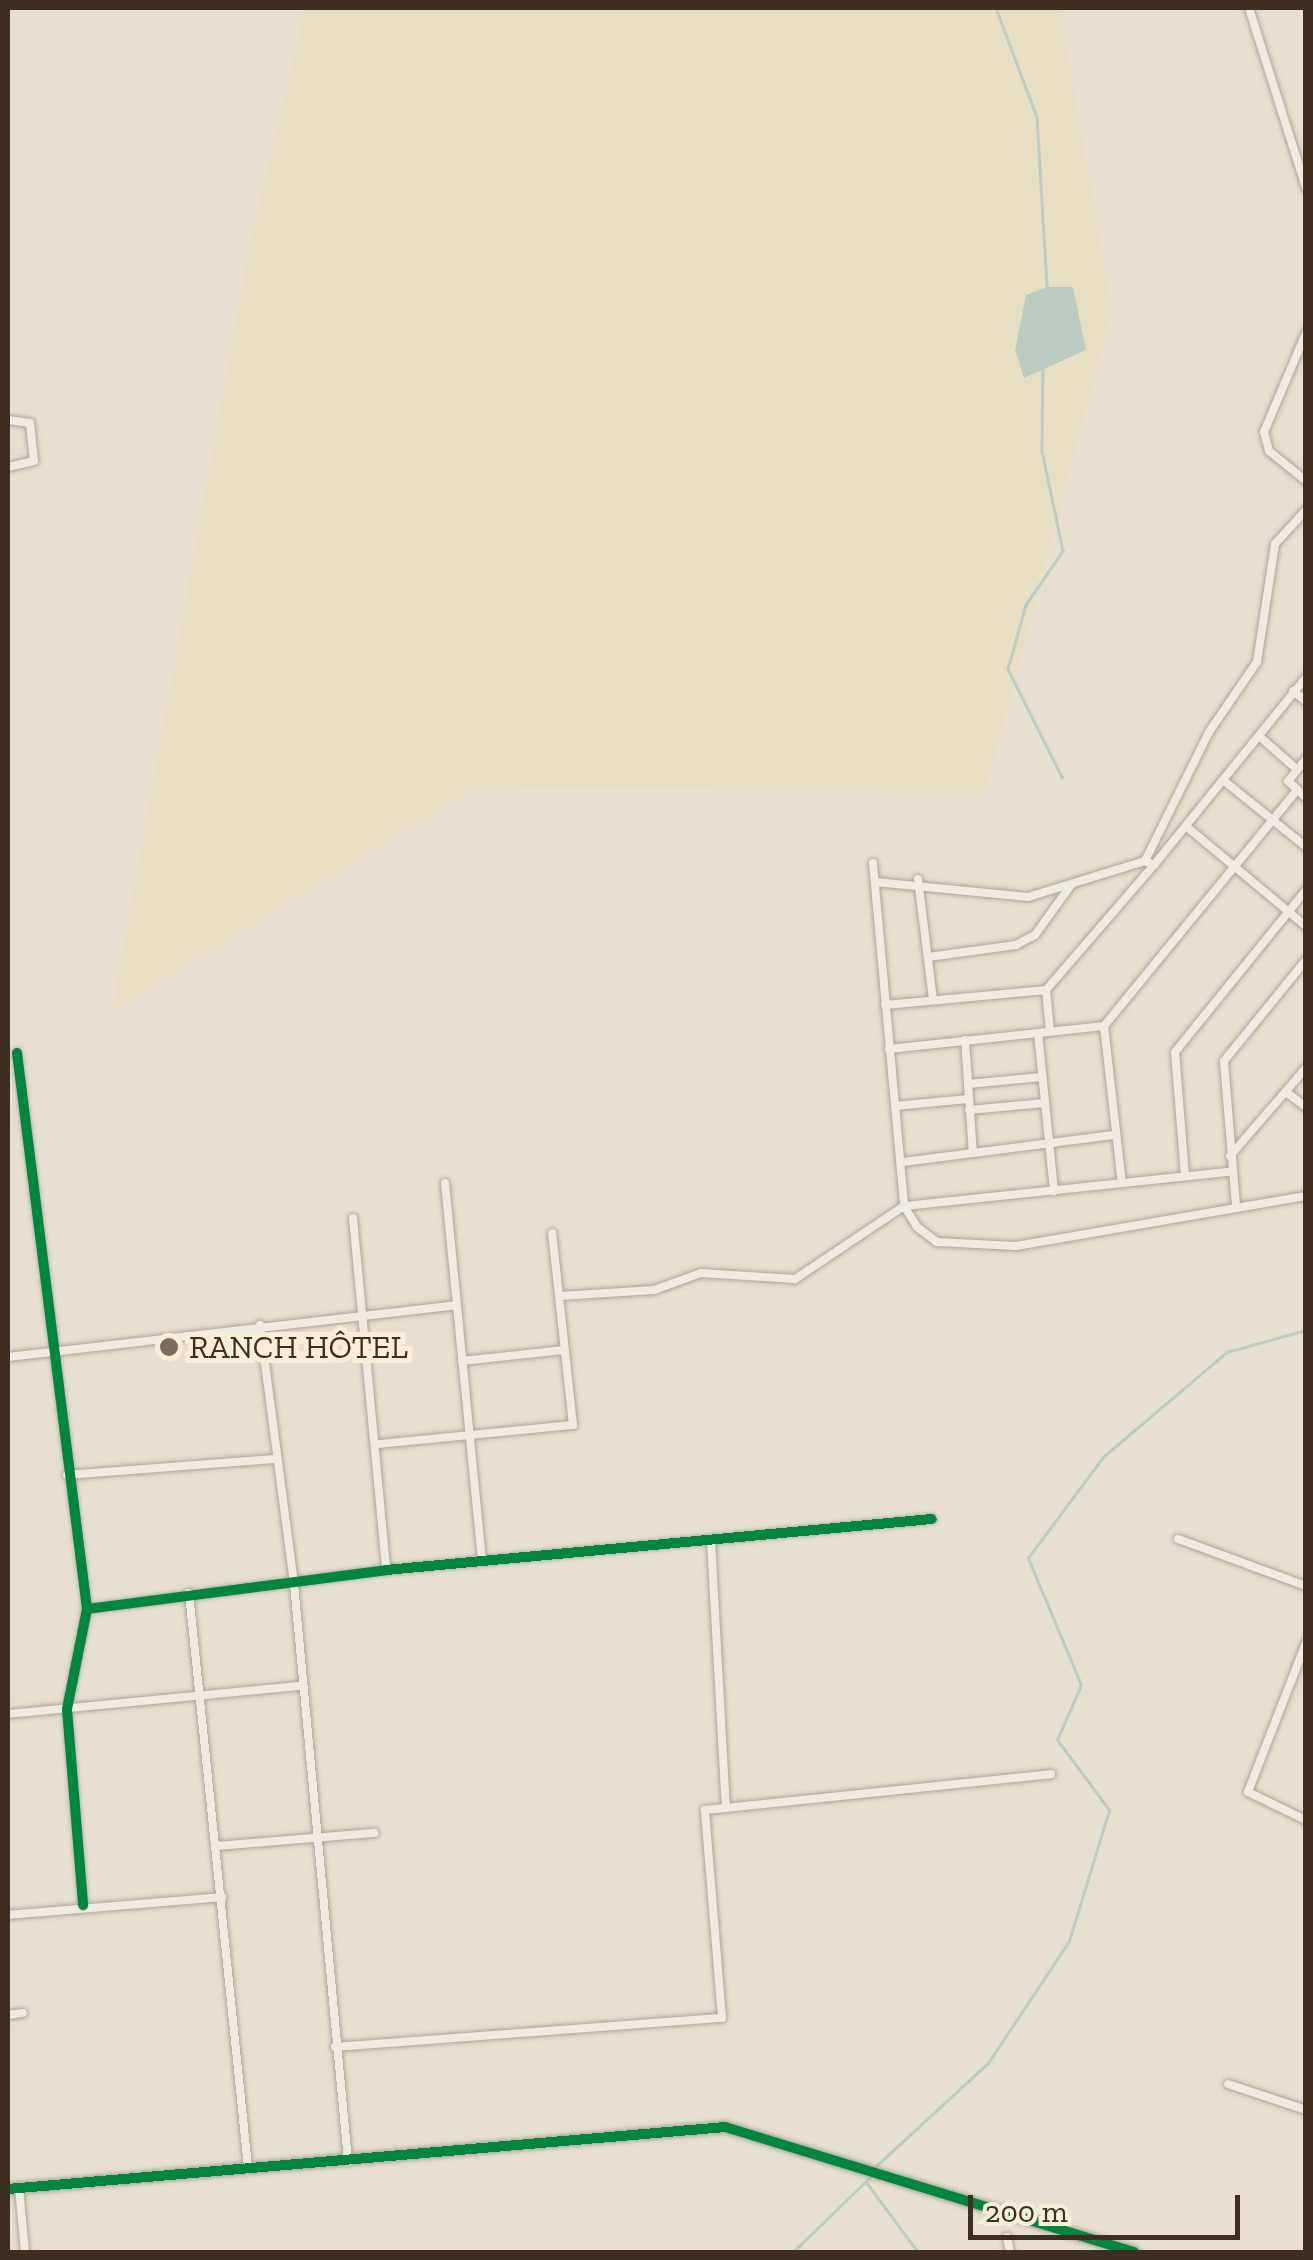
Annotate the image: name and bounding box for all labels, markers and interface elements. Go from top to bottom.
place label: RANCH HÔTEL [189,1328,408,1366]
marker: RANCH HÔTEL [158,1336,180,1358]
scale bar [973,2175,1246,2237]
text: 200 m [985,2194,1068,2230]

